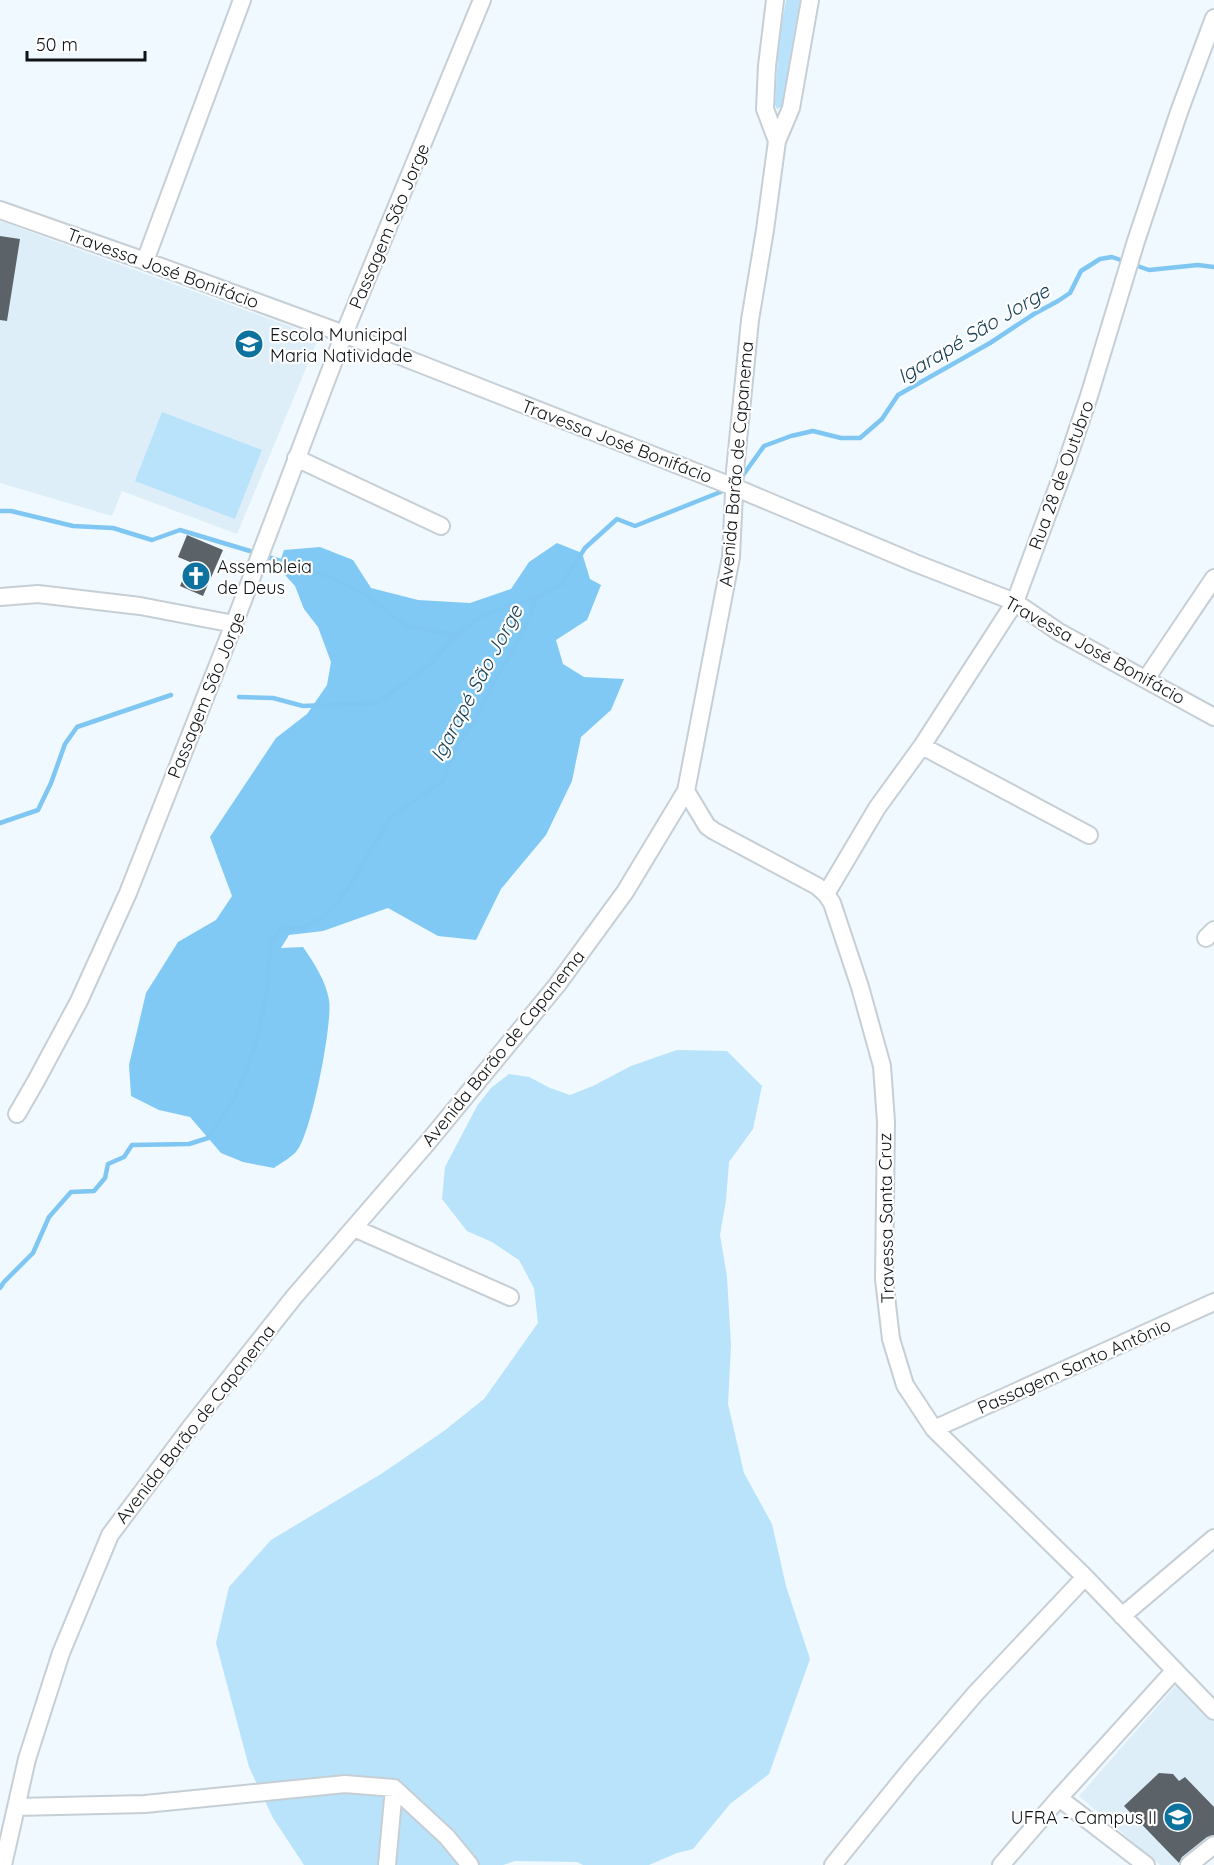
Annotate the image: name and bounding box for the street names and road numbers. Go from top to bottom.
street label: Passagem São Jorge [344,140,434,312]
street label: Travessa José Bonifácio [64,223,262,313]
street label: Avenida Barão de Capanema [714,340,758,588]
street label: Travessa José Bonifácio [518,394,716,488]
street label: Rua 28 de Outubro [1023,397,1099,553]
street label: Travessa José Bonifácio [1001,591,1189,709]
street label: Passagem São Jorge [162,608,250,782]
street label: Avenida Barão de Capanema [417,945,589,1151]
street label: Travessa Santa Cruz [873,1133,899,1303]
street label: Passagem Santo Antônio [974,1313,1174,1419]
street label: Avenida Barão de Capanema [110,1320,280,1528]

